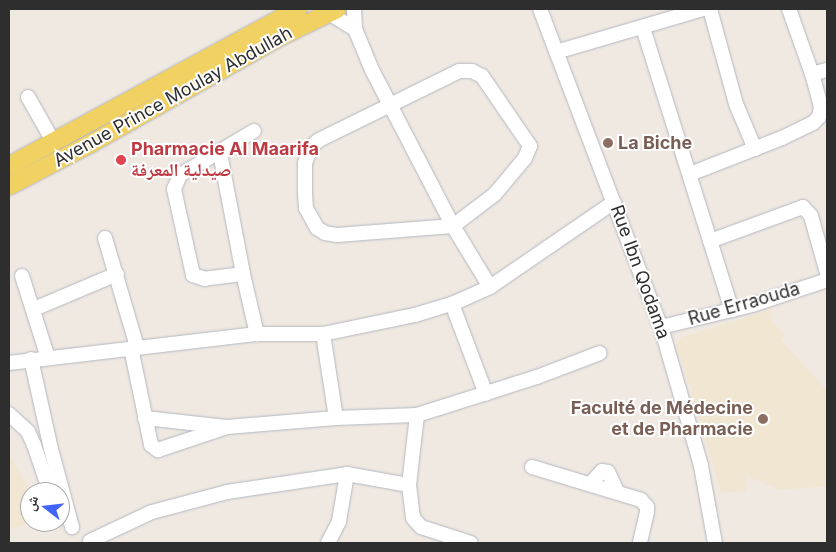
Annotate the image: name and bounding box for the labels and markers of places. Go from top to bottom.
place label: La Biche [618,132,692,154]
marker: La Biche [602,137,614,149]
place label: Pharmacie Al Maarifa صيدلية المعرفة [131,139,319,182]
marker: Pharmacie Al Maarifa صيدلية المعرفة [115,154,127,166]
place label: Faculté de Médecine et de Pharmacie [571,398,753,440]
marker: Faculté de Médecine et de Pharmacie [757,413,769,425]

